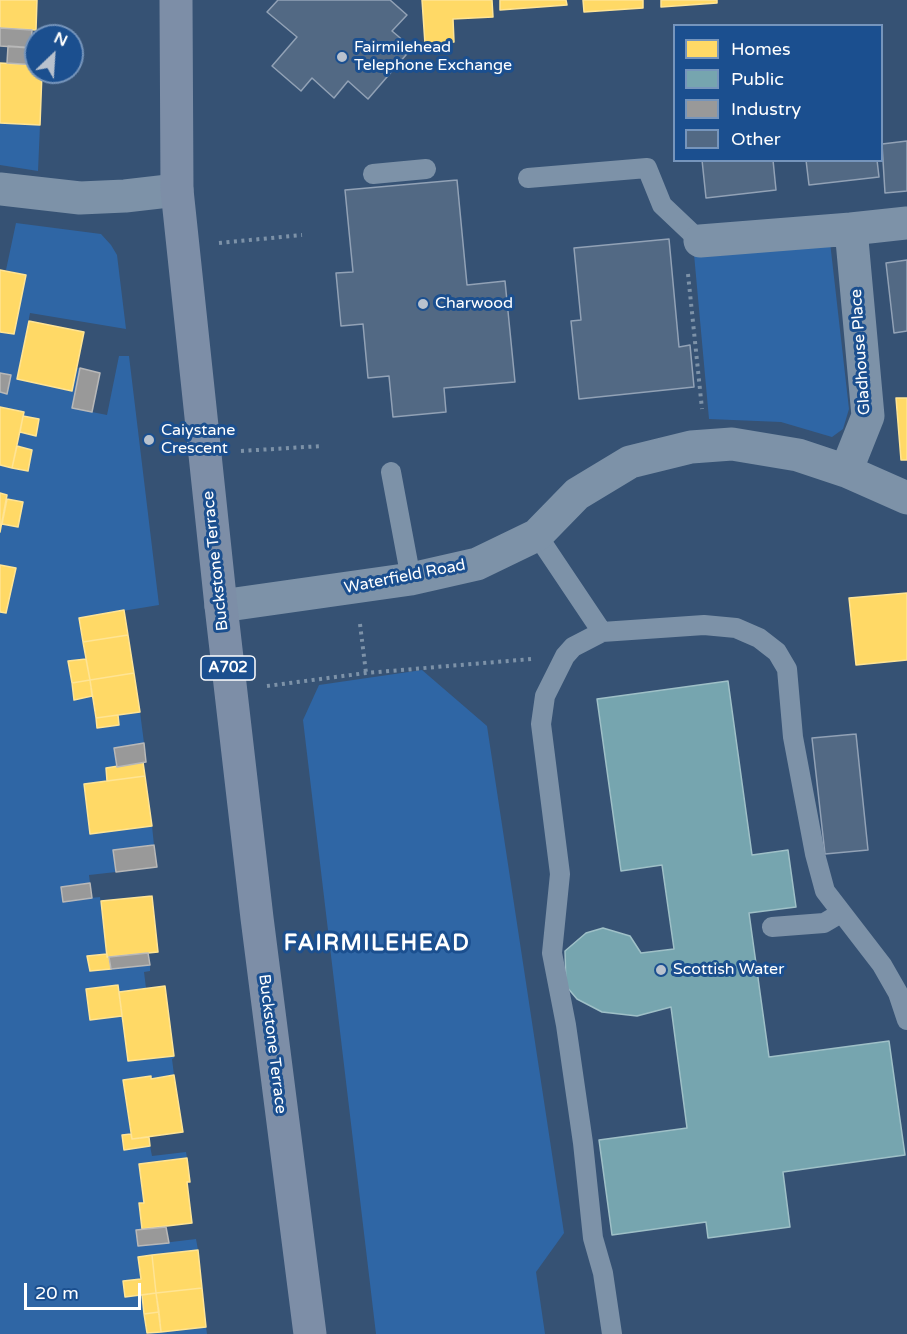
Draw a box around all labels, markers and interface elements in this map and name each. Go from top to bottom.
north arrow [24,24,84,84]
legend [673,24,883,162]
text: N [51,28,71,51]
place label: Fairmilehead Telephone Exchange [354,38,512,76]
text: Homes [731,38,791,60]
marker: Fairmilehead Telephone Exchange [335,50,349,64]
text: Public [731,68,784,90]
text: Industry [731,98,801,120]
text: Other [731,128,781,150]
street label: Gladhouse Place [847,288,875,416]
place label: Charwood [435,294,513,314]
marker: Charwood [416,297,430,311]
place label: Caiystane Crescent [161,421,235,459]
marker: Caiystane Crescent [142,433,156,447]
street label: Buckstone Terrace [199,490,233,632]
street label: Waterfield Road [343,556,467,598]
road number: A702 [201,656,255,680]
district label: FAIRMILEHEAD [284,931,470,957]
place label: Scottish Water [673,960,784,980]
marker: Scottish Water [654,963,668,977]
street label: Buckstone Terrace [254,973,290,1115]
scale bar [27,1271,144,1309]
text: 20 m [35,1282,79,1304]

